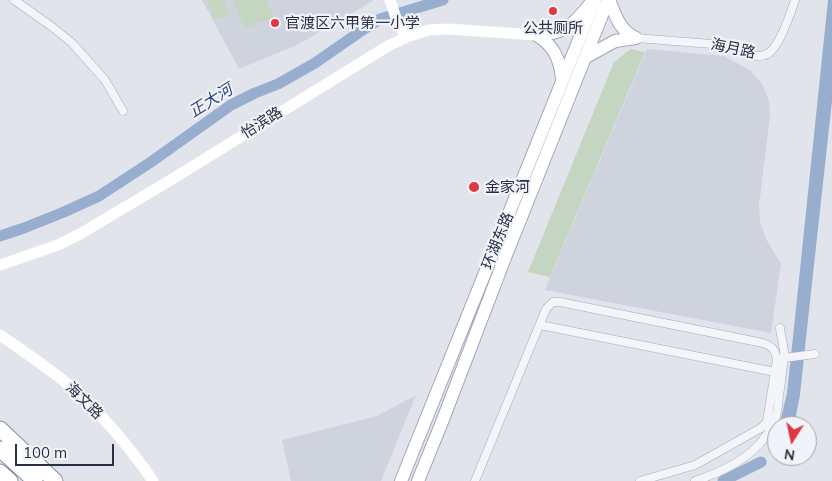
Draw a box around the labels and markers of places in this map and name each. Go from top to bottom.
marker: 公共厕所 [547,5,559,17]
place label: 官渡区六甲第一小学 [285,14,420,32]
marker: 官渡区六甲第一小学 [269,17,281,29]
place label: 公共厕所 [523,19,583,37]
place label: 金家河 [485,178,530,196]
marker: 金家河 [467,180,481,194]

